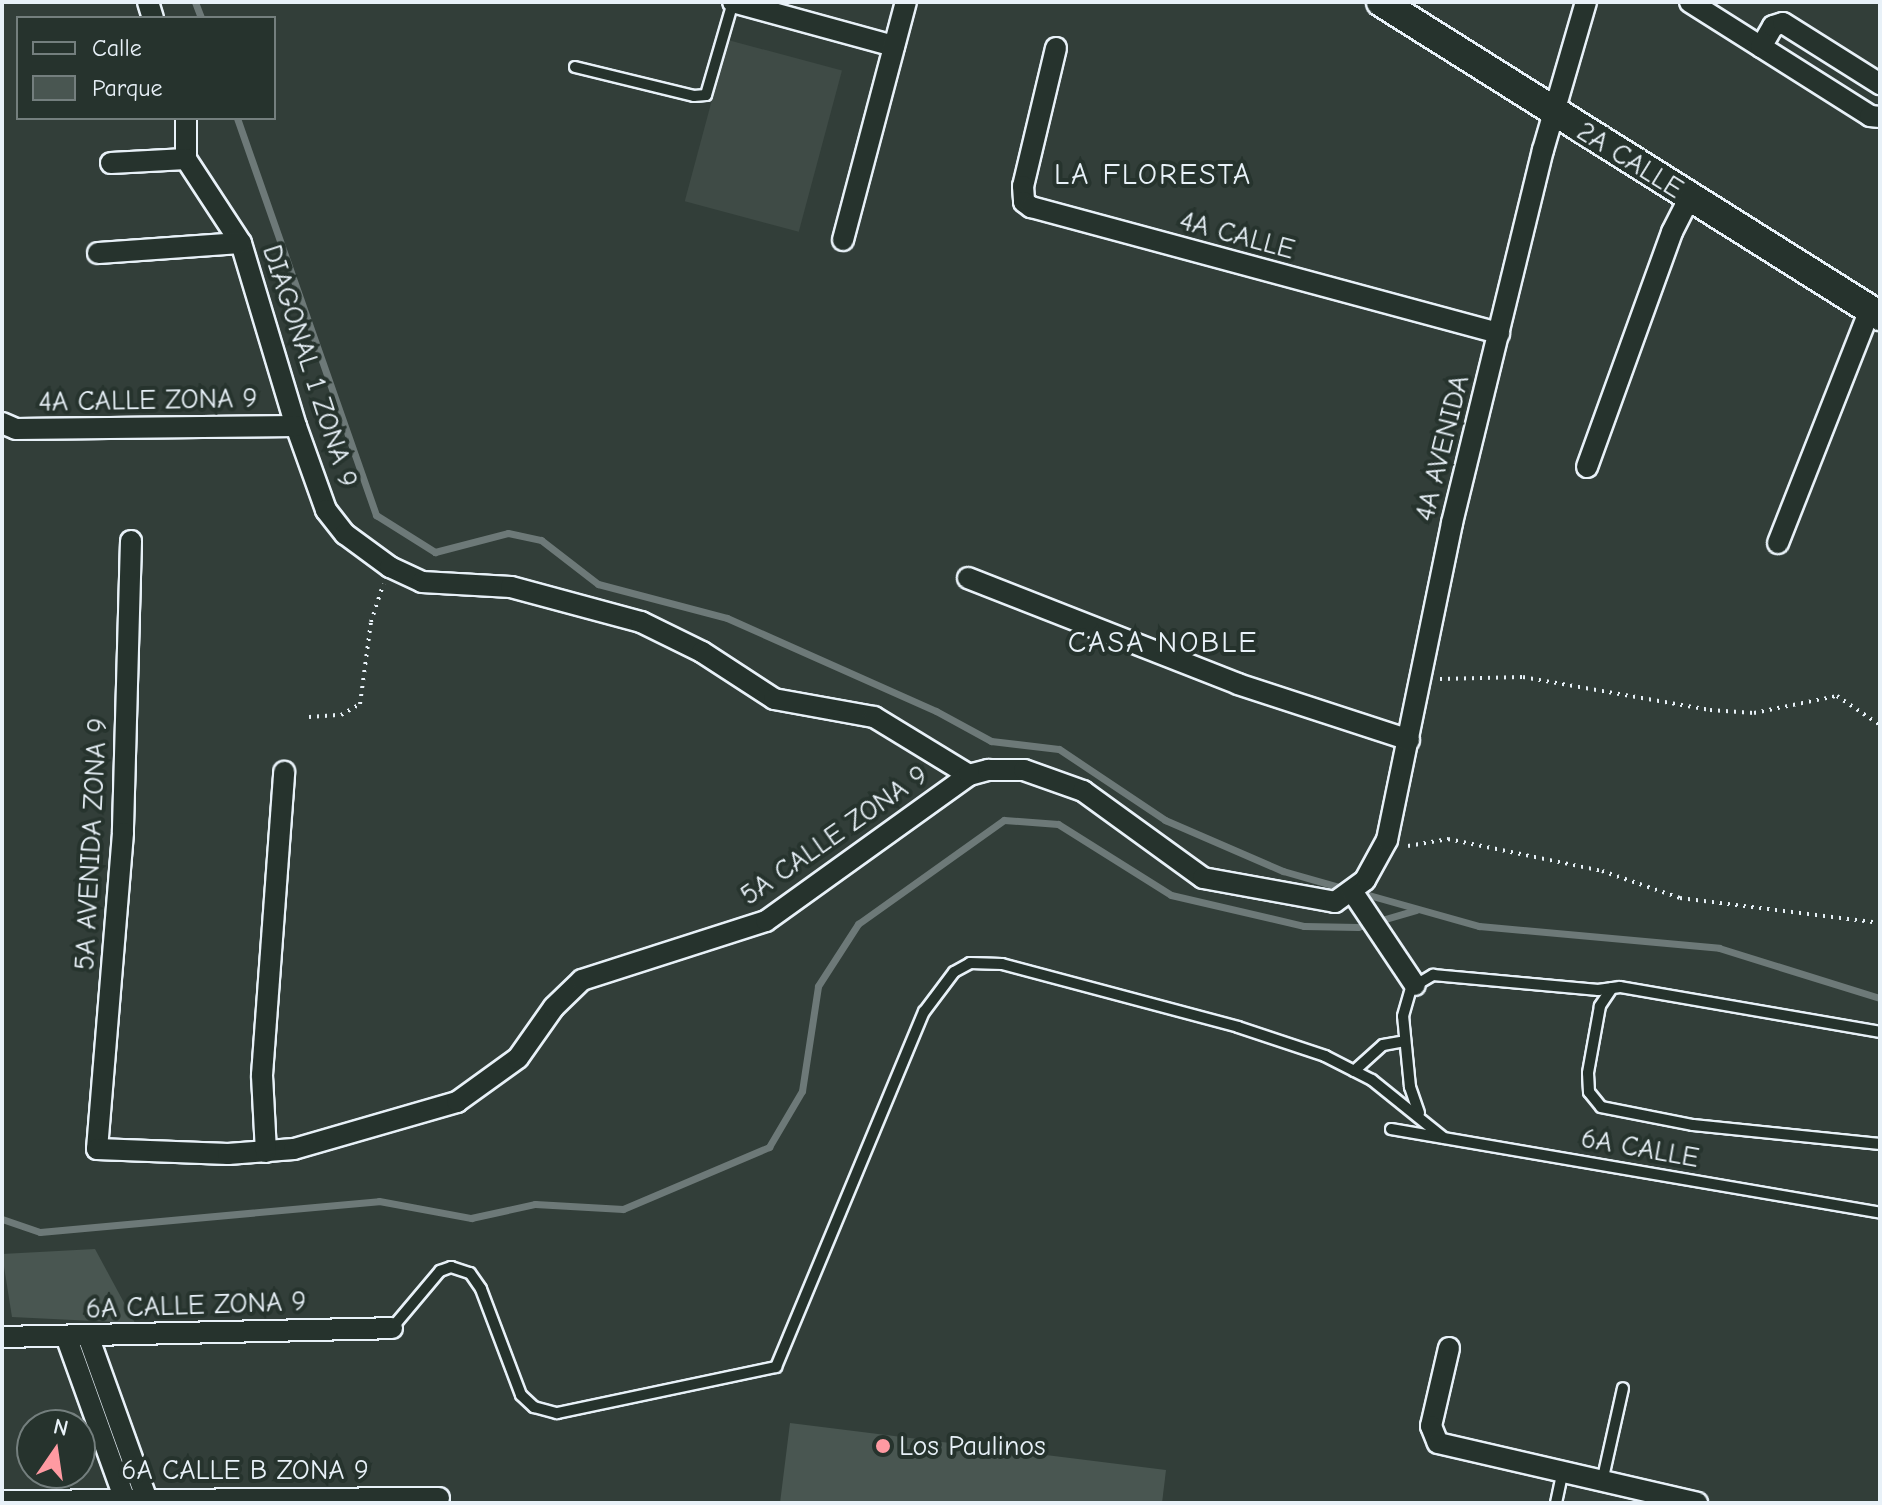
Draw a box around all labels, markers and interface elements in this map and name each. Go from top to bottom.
legend [16,16,276,120]
text: Calle [92,34,142,62]
text: Parque [92,74,163,102]
street label: 2A CALLE [1571,114,1689,206]
district label: LA FLORESTA [1054,157,1252,193]
street label: 4A CALLE [1176,204,1298,266]
street label: DIAGONAL 1 ZONA 9 [255,241,365,491]
street label: 4A AVENIDA [1408,371,1476,525]
street label: 4A CALLE ZONA 9 [38,381,258,419]
district label: CASA NOBLE [1068,625,1258,661]
street label: 5A AVENIDA ZONA 9 [68,717,114,971]
street label: 5A CALLE ZONA 9 [734,758,934,912]
street label: 6A CALLE [1578,1121,1702,1175]
street label: 6A CALLE ZONA 9 [85,1284,307,1326]
north arrow [16,1409,96,1489]
text: N [51,1413,71,1442]
place label: Los Paulinos [899,1429,1046,1463]
marker: Los Paulinos [874,1437,892,1455]
street label: 6A CALLE B ZONA 9 [121,1453,369,1487]

